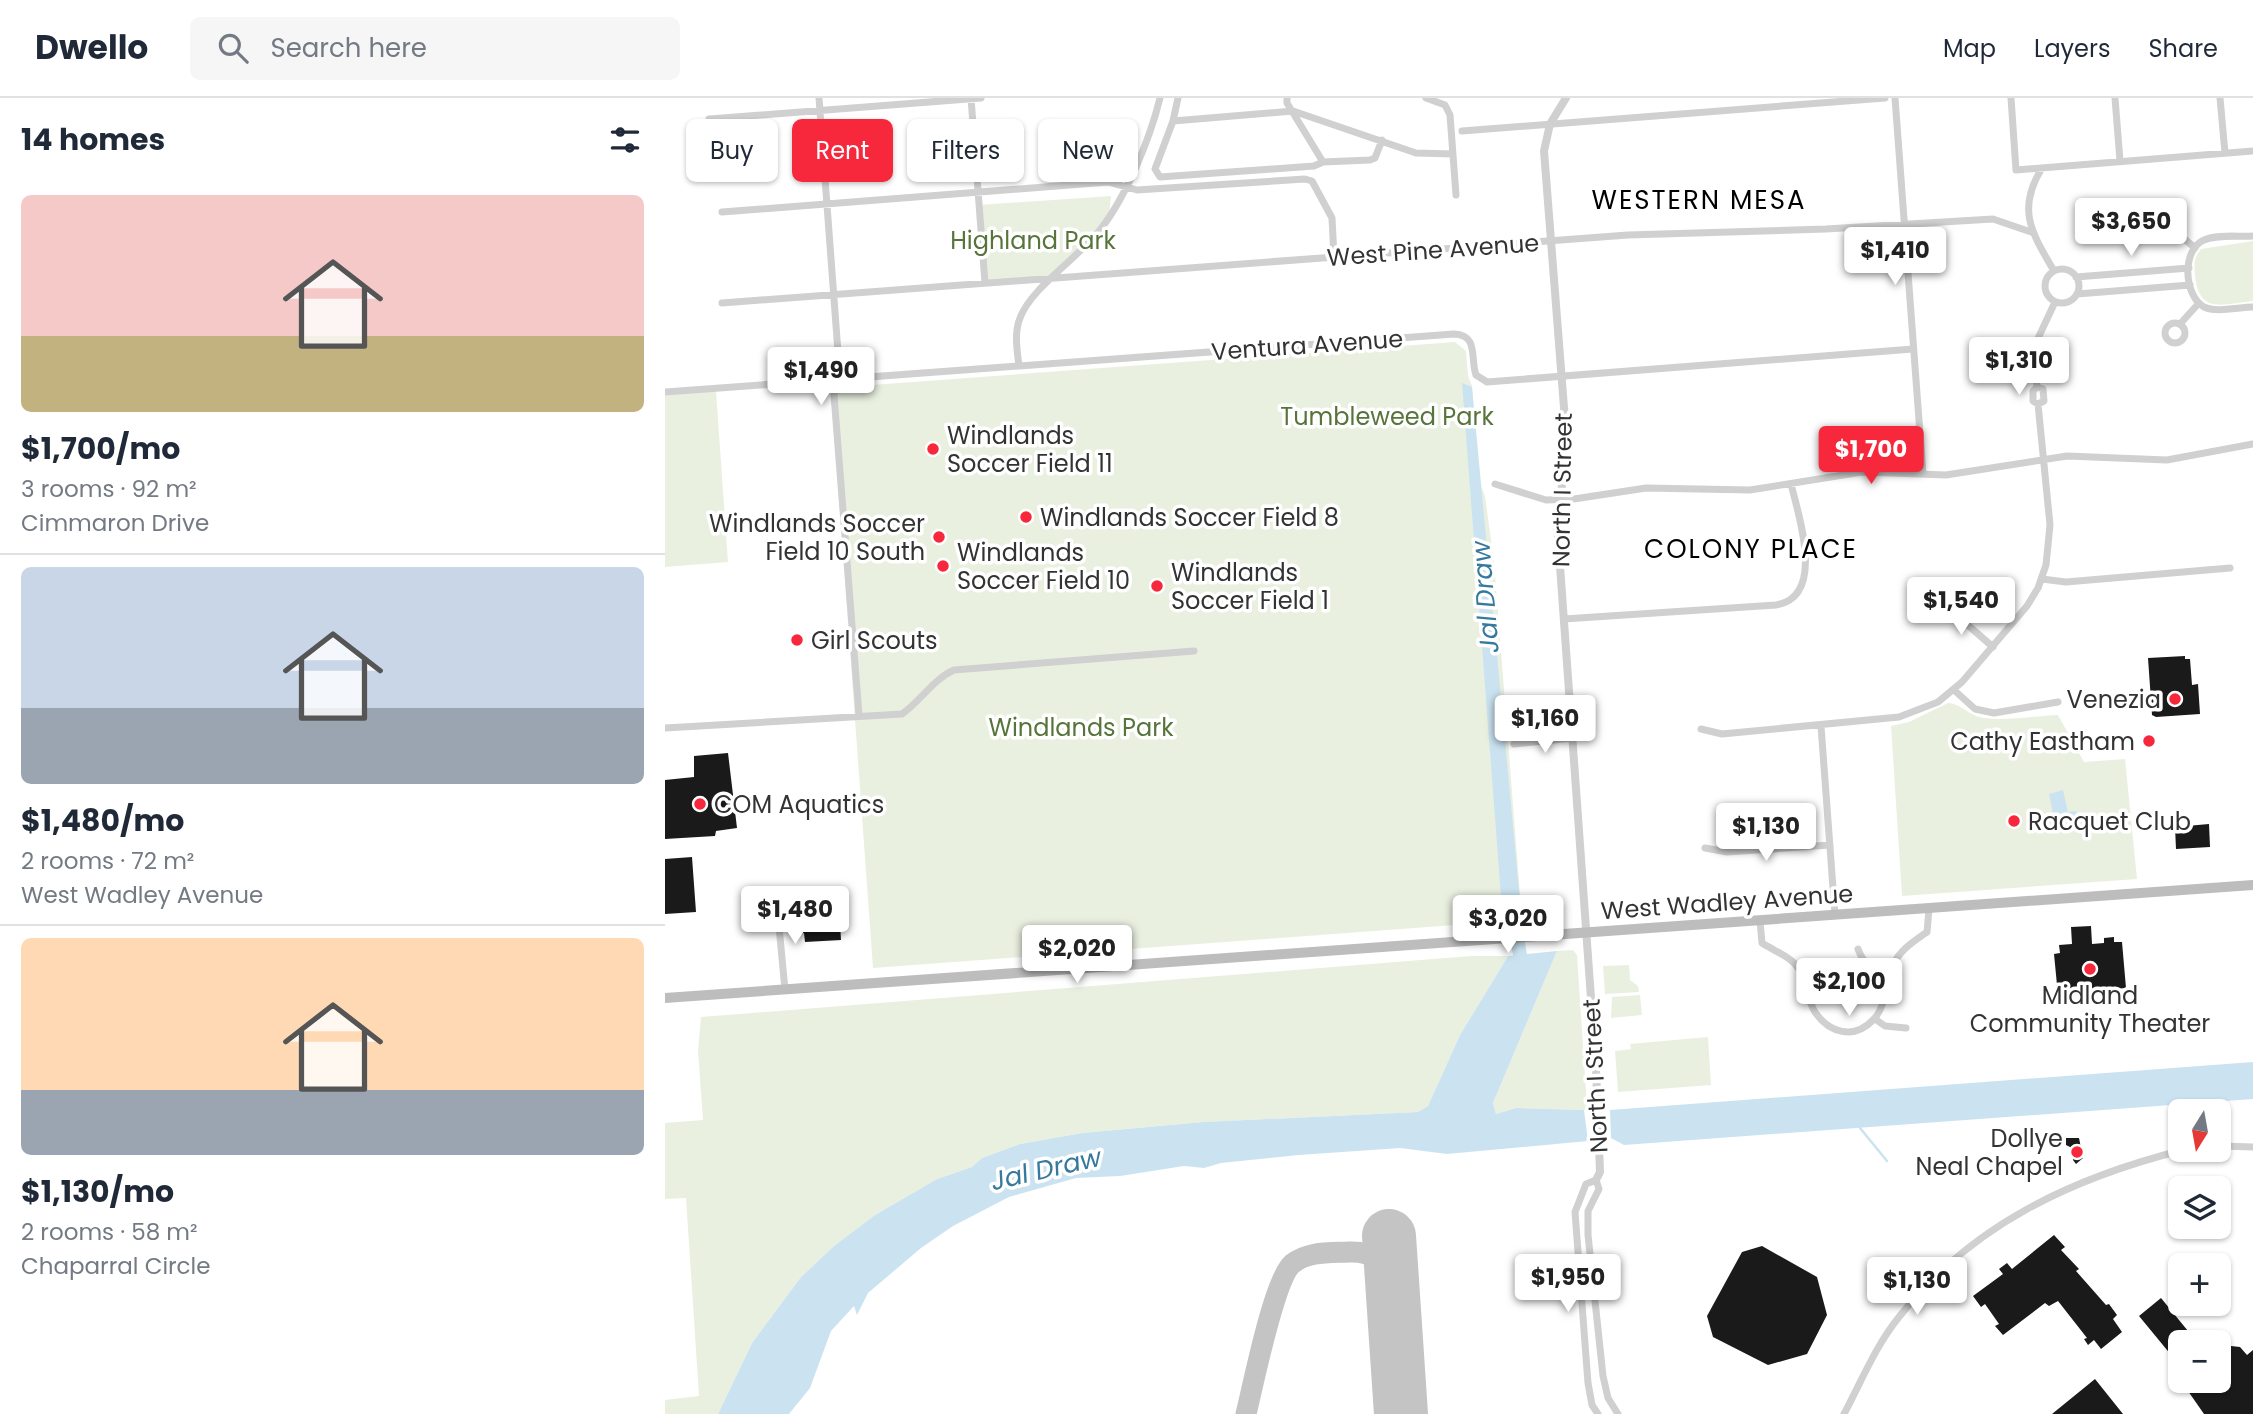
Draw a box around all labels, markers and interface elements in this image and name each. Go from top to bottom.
search box [190,17,680,80]
text: Dwello [35,24,148,71]
icon: search [214,29,252,67]
text: Search here [270,30,427,66]
text: Map [1943,32,1996,65]
text: Layers [2034,32,2110,65]
text: Share [2148,32,2218,65]
text: 14 homes [21,118,165,161]
chip: Buy [686,119,778,182]
chip: Rent [792,119,893,182]
chip: Filters [907,119,1024,182]
chip: New [1038,119,1138,182]
icon: filters [606,121,644,159]
district label: WESTERN MESA [1592,182,1806,218]
pin: $3,650 [2074,198,2188,258]
text: $3,650 [2091,205,2171,237]
park label: Highland Park [950,224,1116,257]
street label: West Pine Avenue [1326,226,1540,274]
pin: $1,410 [1838,228,1952,287]
text: $1,410 [1860,234,1930,266]
icon: home [270,241,396,367]
street label: Ventura Avenue [1210,322,1404,368]
pin: $1,310 [1962,338,2076,397]
text: $1,310 [1985,344,2053,376]
pin: $1,490 [764,348,878,407]
text: $1,490 [783,354,859,386]
park label: Tumbleweed Park [1280,400,1494,433]
street label: North I Street [1544,413,1580,567]
place label: Windlands Soccer Field 11 [947,419,1113,480]
pin: $1,700 [1814,426,1928,486]
text: $1,700/mo [21,427,180,470]
text: $1,700 [1835,433,1907,465]
marker: Windlands Soccer Field 11 [925,441,941,457]
text: 3 rooms · 92 m² [21,473,197,505]
place label: Windlands Soccer Field 8 [1040,501,1339,534]
text: Cimmaron Drive [21,507,209,539]
place label: Windlands Soccer Field 10 South [709,507,925,568]
marker: Windlands Soccer Field 8 [1018,509,1034,525]
marker: Windlands Soccer Field 10 South [931,529,947,545]
district label: COLONY PLACE [1644,531,1858,567]
place label: Windlands Soccer Field 10 [957,536,1130,597]
water label: Jal Draw [1462,538,1508,655]
place label: Windlands Soccer Field 1 [1171,556,1329,617]
marker: Windlands Soccer Field 10 [935,558,951,574]
marker: Windlands Soccer Field 1 [1149,578,1165,594]
pin: $1,540 [1904,578,2018,637]
text: $1,540 [1923,584,1999,616]
icon: home [270,613,396,739]
place label: Girl Scouts [811,624,937,657]
marker: Girl Scouts [789,632,805,648]
place label: Venezia [2067,683,2161,716]
marker: Venezia [2167,691,2183,707]
pin: $1,160 [1488,696,1602,755]
text: $1,160 [1511,702,1579,734]
park label: Windlands Park [989,711,1174,744]
place label: Cathy Eastham [1950,725,2135,758]
marker: Cathy Eastham [2141,733,2157,749]
place label: COM Aquatics [714,788,884,821]
marker: COM Aquatics [692,796,708,812]
text: $1,480/mo [21,799,184,842]
pin: $1,130 [1709,804,1823,863]
place label: Racquet Club [2028,805,2191,838]
text: $1,130 [1732,810,1800,842]
marker: Racquet Club [2006,813,2022,829]
text: 2 rooms · 72 m² [21,845,194,877]
street label: West Wadley Avenue [1600,877,1854,927]
text: West Wadley Avenue [21,879,263,911]
pin: $1,480 [738,886,852,946]
text: $1,480 [757,893,833,925]
pin: $3,020 [1451,896,1565,955]
text: $3,020 [1469,902,1547,934]
pin: $2,020 [1020,926,1134,985]
text: $2,020 [1038,932,1116,964]
pin: $2,100 [1792,958,1906,1018]
marker: Midland Community Theater [2082,961,2098,977]
text: $2,100 [1812,965,1886,997]
place label: Midland Community Theater [1970,979,2210,1040]
icon: home [270,984,396,1110]
street label: North I Street [1574,998,1616,1154]
north arrow [2168,1099,2231,1162]
map controls [2168,1099,2231,1393]
place label: Dollye Neal Chapel [1916,1122,2063,1183]
water label: Jal Draw [987,1138,1106,1199]
marker: Dollye Neal Chapel [2069,1144,2085,1160]
text: $1,130/mo [21,1170,174,1213]
button: layers [2168,1176,2231,1239]
text: 2 rooms · 58 m² [21,1216,198,1248]
text: Chaparral Circle [21,1250,211,1282]
button: + [2168,1253,2231,1316]
pin: $1,950 [1511,1254,1625,1314]
pin: $1,130 [1860,1258,1974,1317]
text: $1,950 [1531,1261,1605,1293]
text: $1,130 [1883,1264,1951,1296]
button: − [2168,1330,2231,1393]

